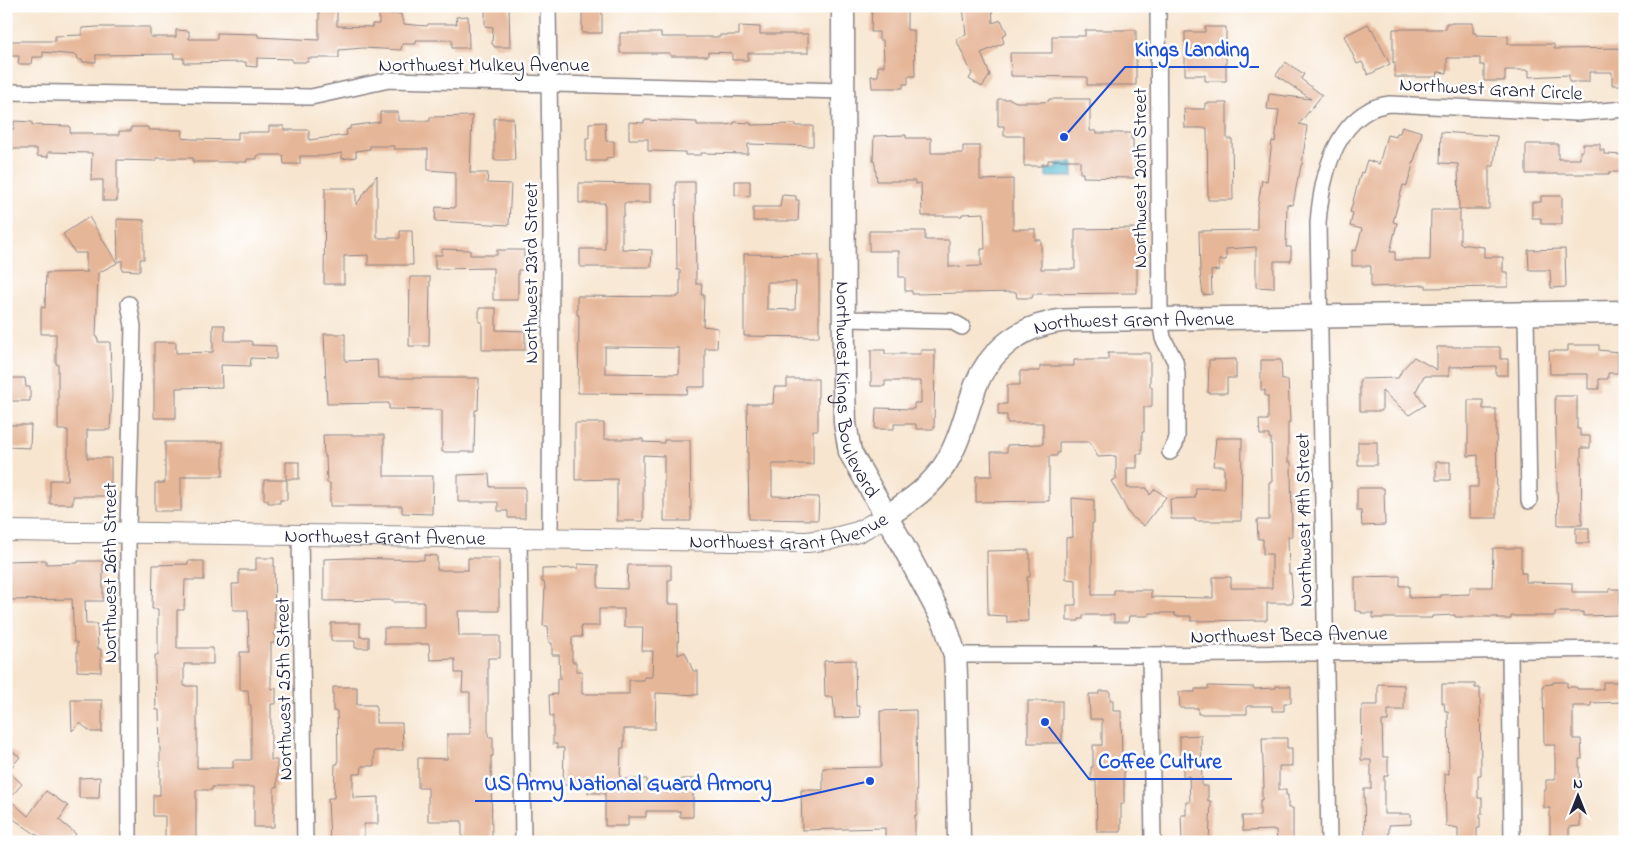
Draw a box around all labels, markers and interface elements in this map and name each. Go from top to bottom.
callout: Kings Landing [1125,31,1259,67]
text: Kings Landing [1135,36,1249,68]
street label: Northwest Mulkey Avenue [379,52,589,81]
street label: Northwest Grant Circle [1399,71,1583,110]
street label: Northwest 20th Street [1127,87,1156,268]
street label: Northwest 23rd Street [518,182,547,364]
street label: Northwest Kings Boulevard [826,281,885,504]
street label: Northwest Grant Avenue [1030,306,1234,344]
street label: Northwest 19th Street [1289,432,1322,607]
street label: Northwest 26th Street [97,482,126,663]
street label: Northwest Grant Avenue [689,506,894,559]
street label: Northwest Grant Avenue [284,523,486,555]
street label: Northwest 25th Street [269,597,302,781]
street label: Northwest Beca Avenue [1190,620,1388,653]
callout: Coffee Culture [1089,743,1232,779]
text: Coffee Culture [1098,748,1222,778]
callout: US Army National Guard Armory [475,765,782,801]
text: US Army National Guard Armory [484,770,772,802]
north arrow [1554,770,1604,820]
text: N [1573,774,1583,795]

